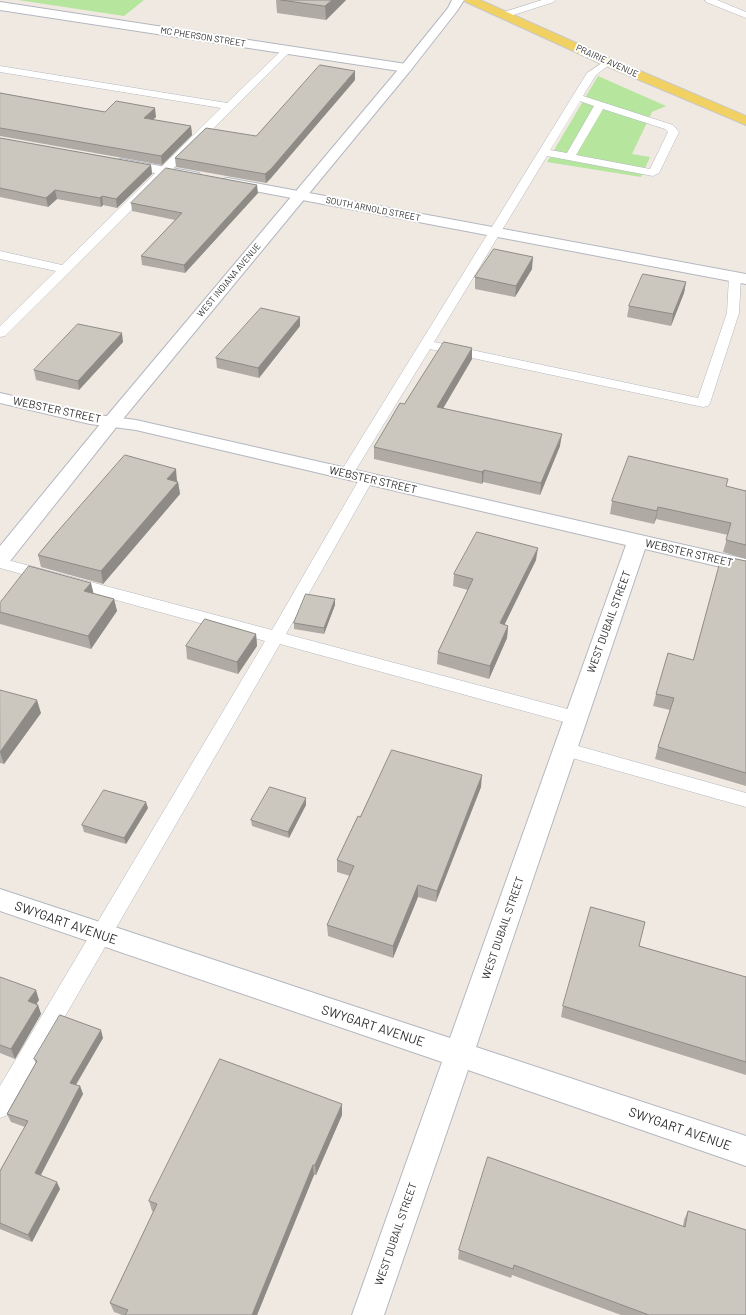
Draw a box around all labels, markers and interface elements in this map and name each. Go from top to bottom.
street label: MC PHERSON STREET [160,25,246,49]
street label: PRAIRIE AVENUE [574,42,640,80]
street label: SOUTH ARNOLD STREET [325,195,421,223]
street label: WEST INDIANA AVENUE [195,241,263,319]
street label: WEBSTER STREET [12,394,102,426]
street label: WEBSTER STREET [328,463,418,497]
street label: WEBSTER STREET [644,536,734,570]
street label: WEST DUBAIL STREET [584,569,634,675]
street label: WEST DUBAIL STREET [479,875,527,981]
street label: SWYGART AVENUE [13,898,119,948]
street label: SWYGART AVENUE [320,1002,426,1050]
street label: SWYGART AVENUE [627,1104,733,1154]
street label: WEST DUBAIL STREET [372,1181,420,1287]

